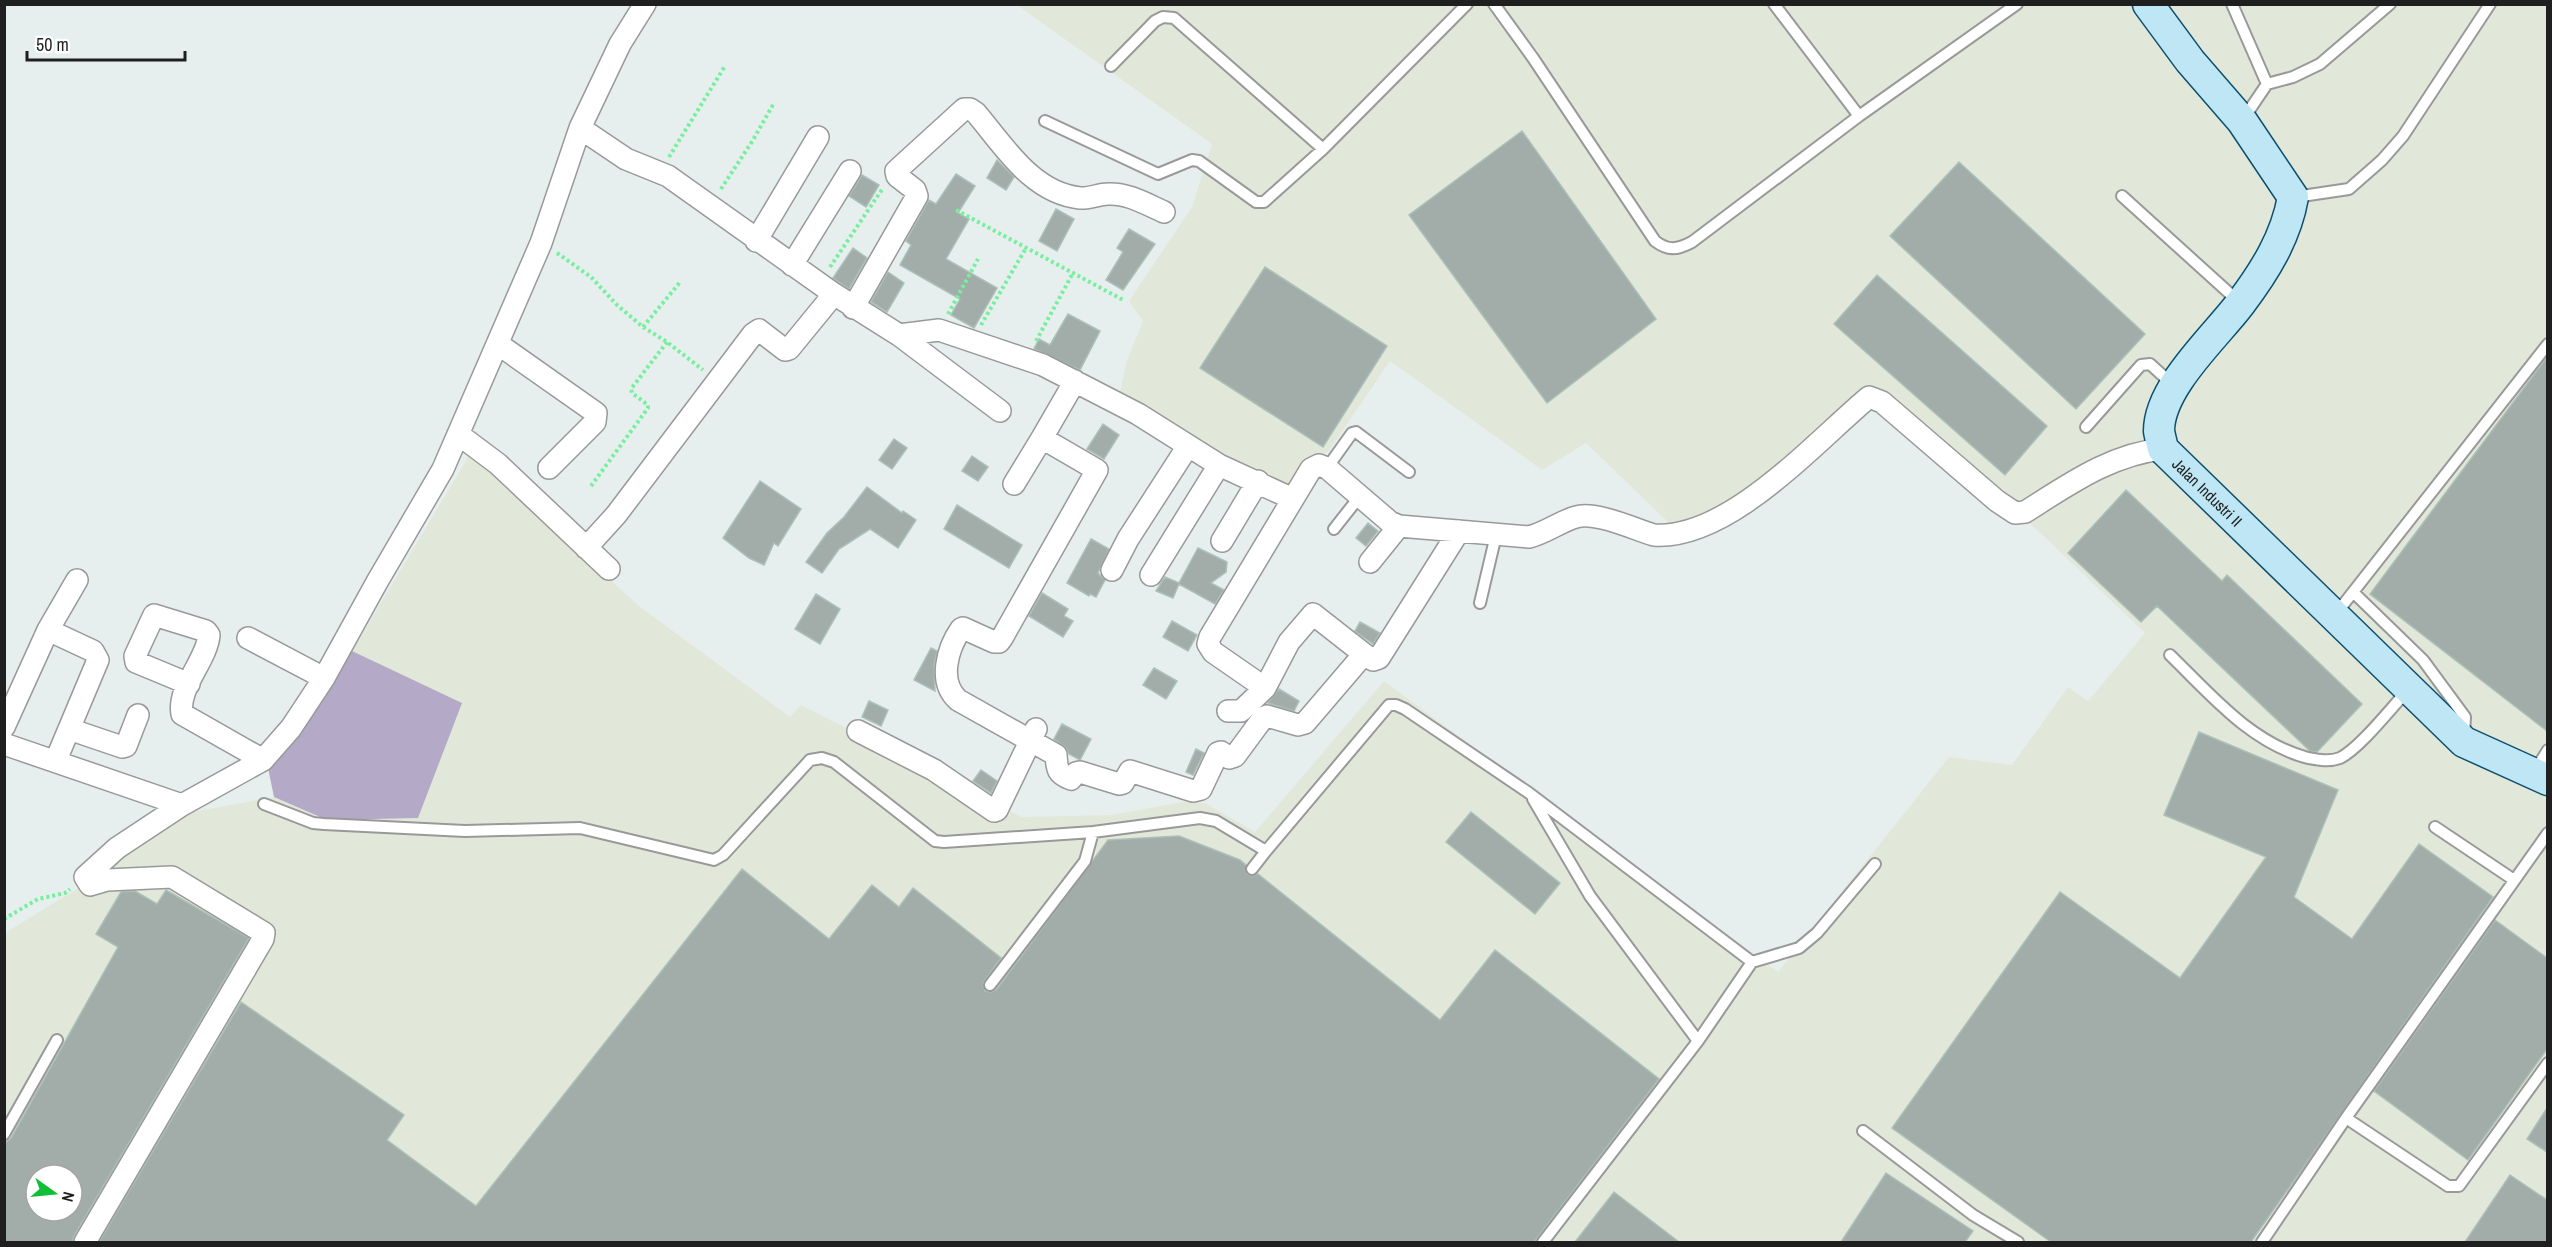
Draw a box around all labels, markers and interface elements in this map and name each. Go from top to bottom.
scale bar [27,24,184,62]
text: 50 m [36,32,69,57]
street label: Jalan Industri II [2168,453,2247,531]
north arrow [24,1163,84,1223]
text: N [57,1189,80,1204]

